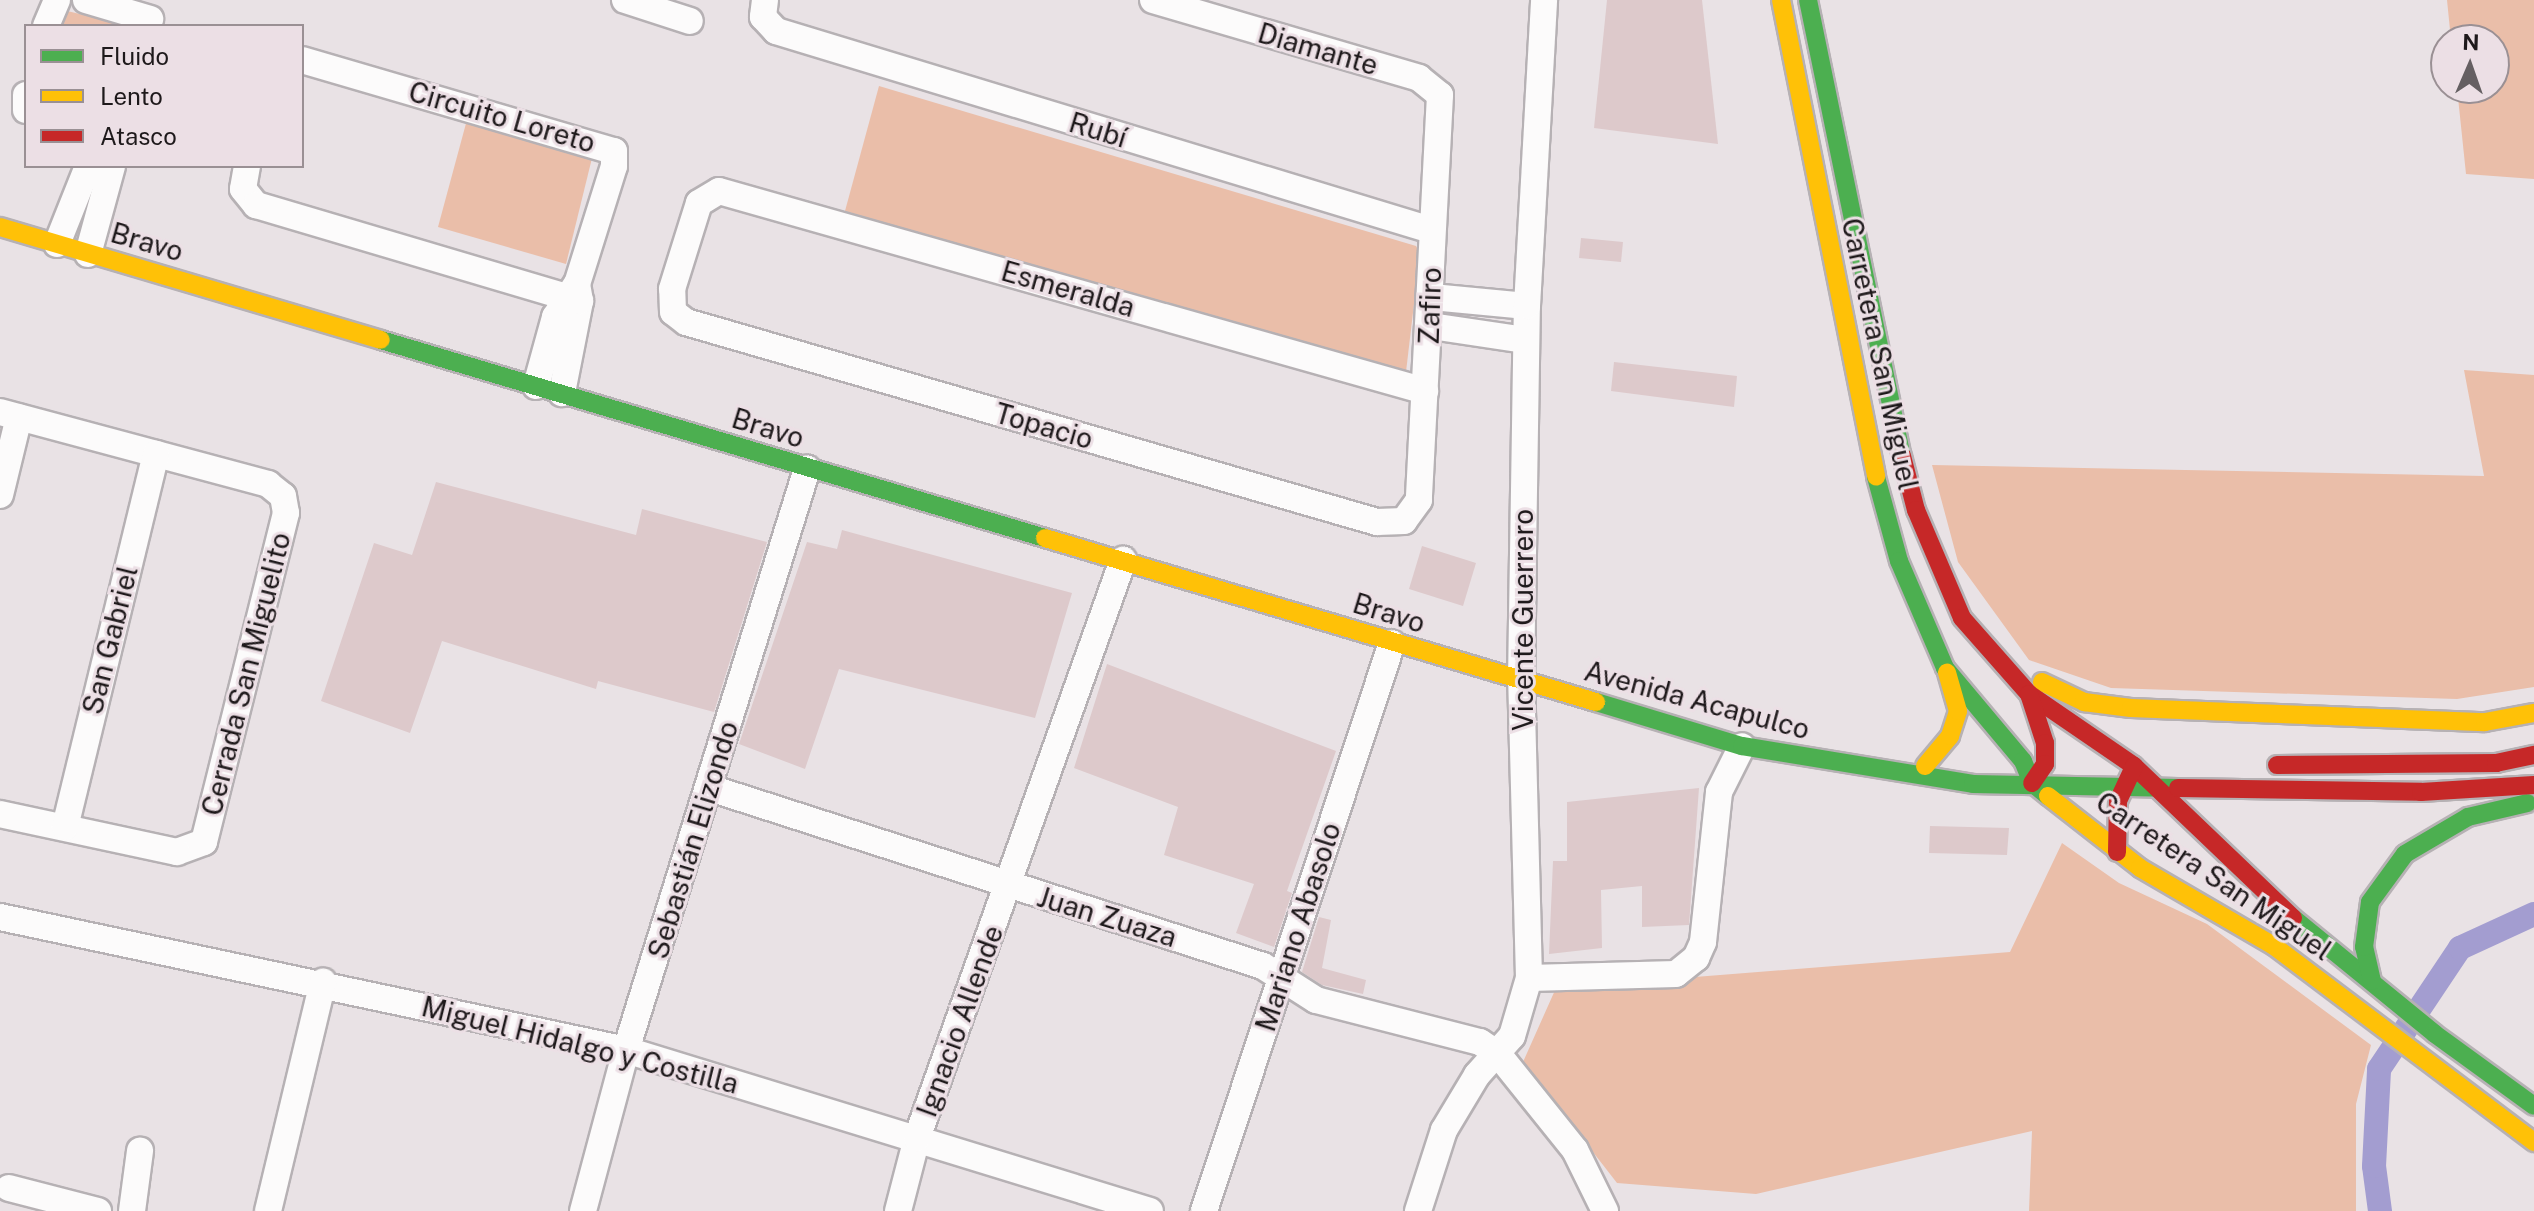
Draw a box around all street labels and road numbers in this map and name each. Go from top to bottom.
street label: Diamante [1254,16,1382,82]
street label: Circuito Loreto [405,74,599,160]
street label: Rubí [1065,105,1131,155]
street label: Carretera San Miguel [1835,215,1925,493]
street label: Bravo [107,216,187,268]
street label: Esmeralda [997,254,1139,324]
street label: Zafiro [1412,267,1448,345]
street label: Topacio [991,396,1097,456]
street label: Bravo [728,401,808,455]
street label: Vicente Guerrero [1506,509,1540,731]
street label: Cerrada San Miguelito [195,529,297,819]
street label: San Gabriel [75,562,145,718]
street label: Bravo [1349,586,1429,640]
street label: Avenida Acapulco [1581,654,1813,746]
street label: Sebastián Elizondo [641,717,745,963]
street label: Carretera San Miguel [2090,785,2338,967]
street label: Mariano Abasolo [1248,818,1348,1036]
street label: Juan Zuaza [1033,880,1181,954]
street label: Ignacio Allende [910,921,1010,1121]
street label: Miguel Hidalgo y Costilla [418,989,742,1101]

